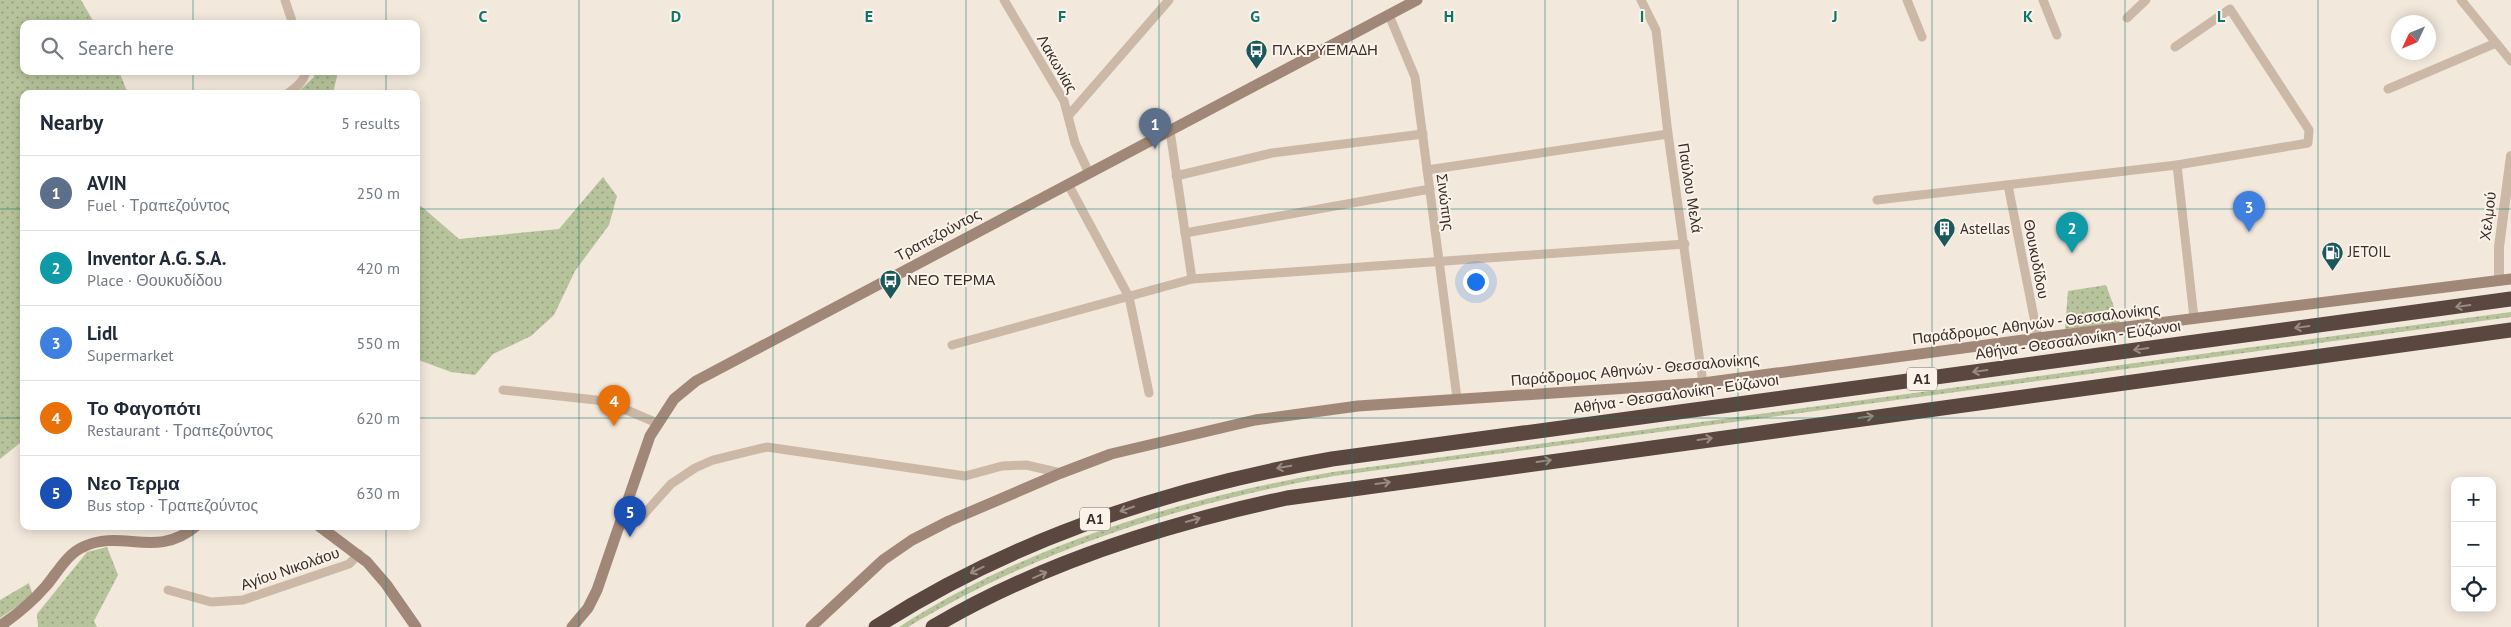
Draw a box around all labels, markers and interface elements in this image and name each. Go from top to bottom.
text: C [479,6,488,26]
text: D [671,6,681,26]
text: E [865,6,873,26]
text: F [1058,6,1066,26]
text: G [1250,6,1260,26]
text: H [1444,6,1454,26]
text: I [1640,6,1644,26]
text: J [1831,6,1838,26]
text: K [2023,6,2033,26]
text: L [2217,6,2226,26]
north arrow [2391,15,2436,60]
search box [20,20,420,75]
street label: Λακωνίας [1033,31,1082,96]
icon: search [38,34,66,62]
text: Search here [78,36,174,60]
bus stop icon: ΠΛ.ΚΡΥΕΜΑΔΗ [1244,38,1268,69]
place label: ΠΛ.ΚΡΥΕΜΑΔΗ [1272,40,1378,59]
pin: 1 [1139,108,1171,149]
text: Nearby [40,109,103,136]
text: 5 results [341,113,400,133]
street label: Παύλου Μελά [1674,142,1707,234]
text: AVIN [87,171,127,195]
street label: Σινώπης [1433,172,1458,232]
text: 1 [51,183,61,203]
text: 250 m [357,183,400,203]
street label: Χελμού [2475,190,2500,241]
pin: 3 [2233,191,2265,232]
text: Fuel · Τραπεζούντος [87,195,230,215]
street label: Τραπεζούντος [892,204,984,265]
pin: 2 [2056,212,2088,253]
building icon: Astellas [1932,217,1956,248]
street label: Θουκυδίδου [2019,218,2053,300]
place label: Astellas [1960,219,2010,238]
fuel station icon: JETOIL [2320,240,2344,271]
place label: JETOIL [2347,242,2391,261]
text: Inventor A.G. S.A. [87,246,226,270]
text: 2 [51,258,61,278]
text: 420 m [357,258,400,278]
bus stop icon: ΝΕΟ ΤΕΡΜΑ [879,268,903,299]
your location [1463,269,1489,295]
text: Place · Θουκυδίδου [87,270,222,290]
place label: ΝΕΟ ΤΕΡΜΑ [907,270,995,289]
street label: Παράδρομος Αθηνών - Θεσσαλονίκης [1911,299,2161,348]
one-way arrow [2455,301,2471,311]
street label: Αθήνα - Θεσσαλονίκη - Εύζωνοι [1974,316,2182,363]
text: Lidl [87,321,118,345]
one-way arrow [2294,323,2310,333]
text: 3 [51,333,61,353]
text: 550 m [357,333,400,353]
one-way arrow [2133,344,2149,354]
text: Supermarket [87,345,174,365]
street label: Παράδρομος Αθηνών - Θεσσαλονίκης [1510,349,1760,390]
one-way arrow [1972,366,1988,376]
road number: Α1 [1907,368,1937,390]
street label: Αθήνα - Θεσσαλονίκη - Εύζωνοι [1572,370,1780,417]
pin: 4 [598,385,630,426]
text: Το Φαγοπότι [87,396,201,420]
text: 4 [51,408,61,428]
text: 620 m [357,408,400,428]
one-way arrow [1858,412,1874,422]
text: Restaurant · Τραπεζούντος [87,420,273,440]
one-way arrow [1697,434,1713,444]
one-way arrow [1536,456,1552,466]
one-way arrow [1276,463,1292,473]
text: Νεο Τερμα [87,471,180,495]
one-way arrow [1375,477,1391,487]
map controls [2451,477,2496,612]
button: + [2451,477,2496,522]
text: 5 [51,483,61,503]
text: 630 m [357,483,400,503]
text: Bus stop · Τραπεζούντος [87,495,258,515]
pin: 5 [614,496,646,537]
one-way arrow [1119,504,1135,514]
road number: Α1 [1080,508,1110,530]
one-way arrow [1185,515,1201,525]
button: − [2451,522,2496,567]
street label: Αγίου Νικολάου [238,543,342,594]
one-way arrow [970,566,985,575]
button: locate [2451,567,2496,612]
one-way arrow [1032,569,1047,579]

